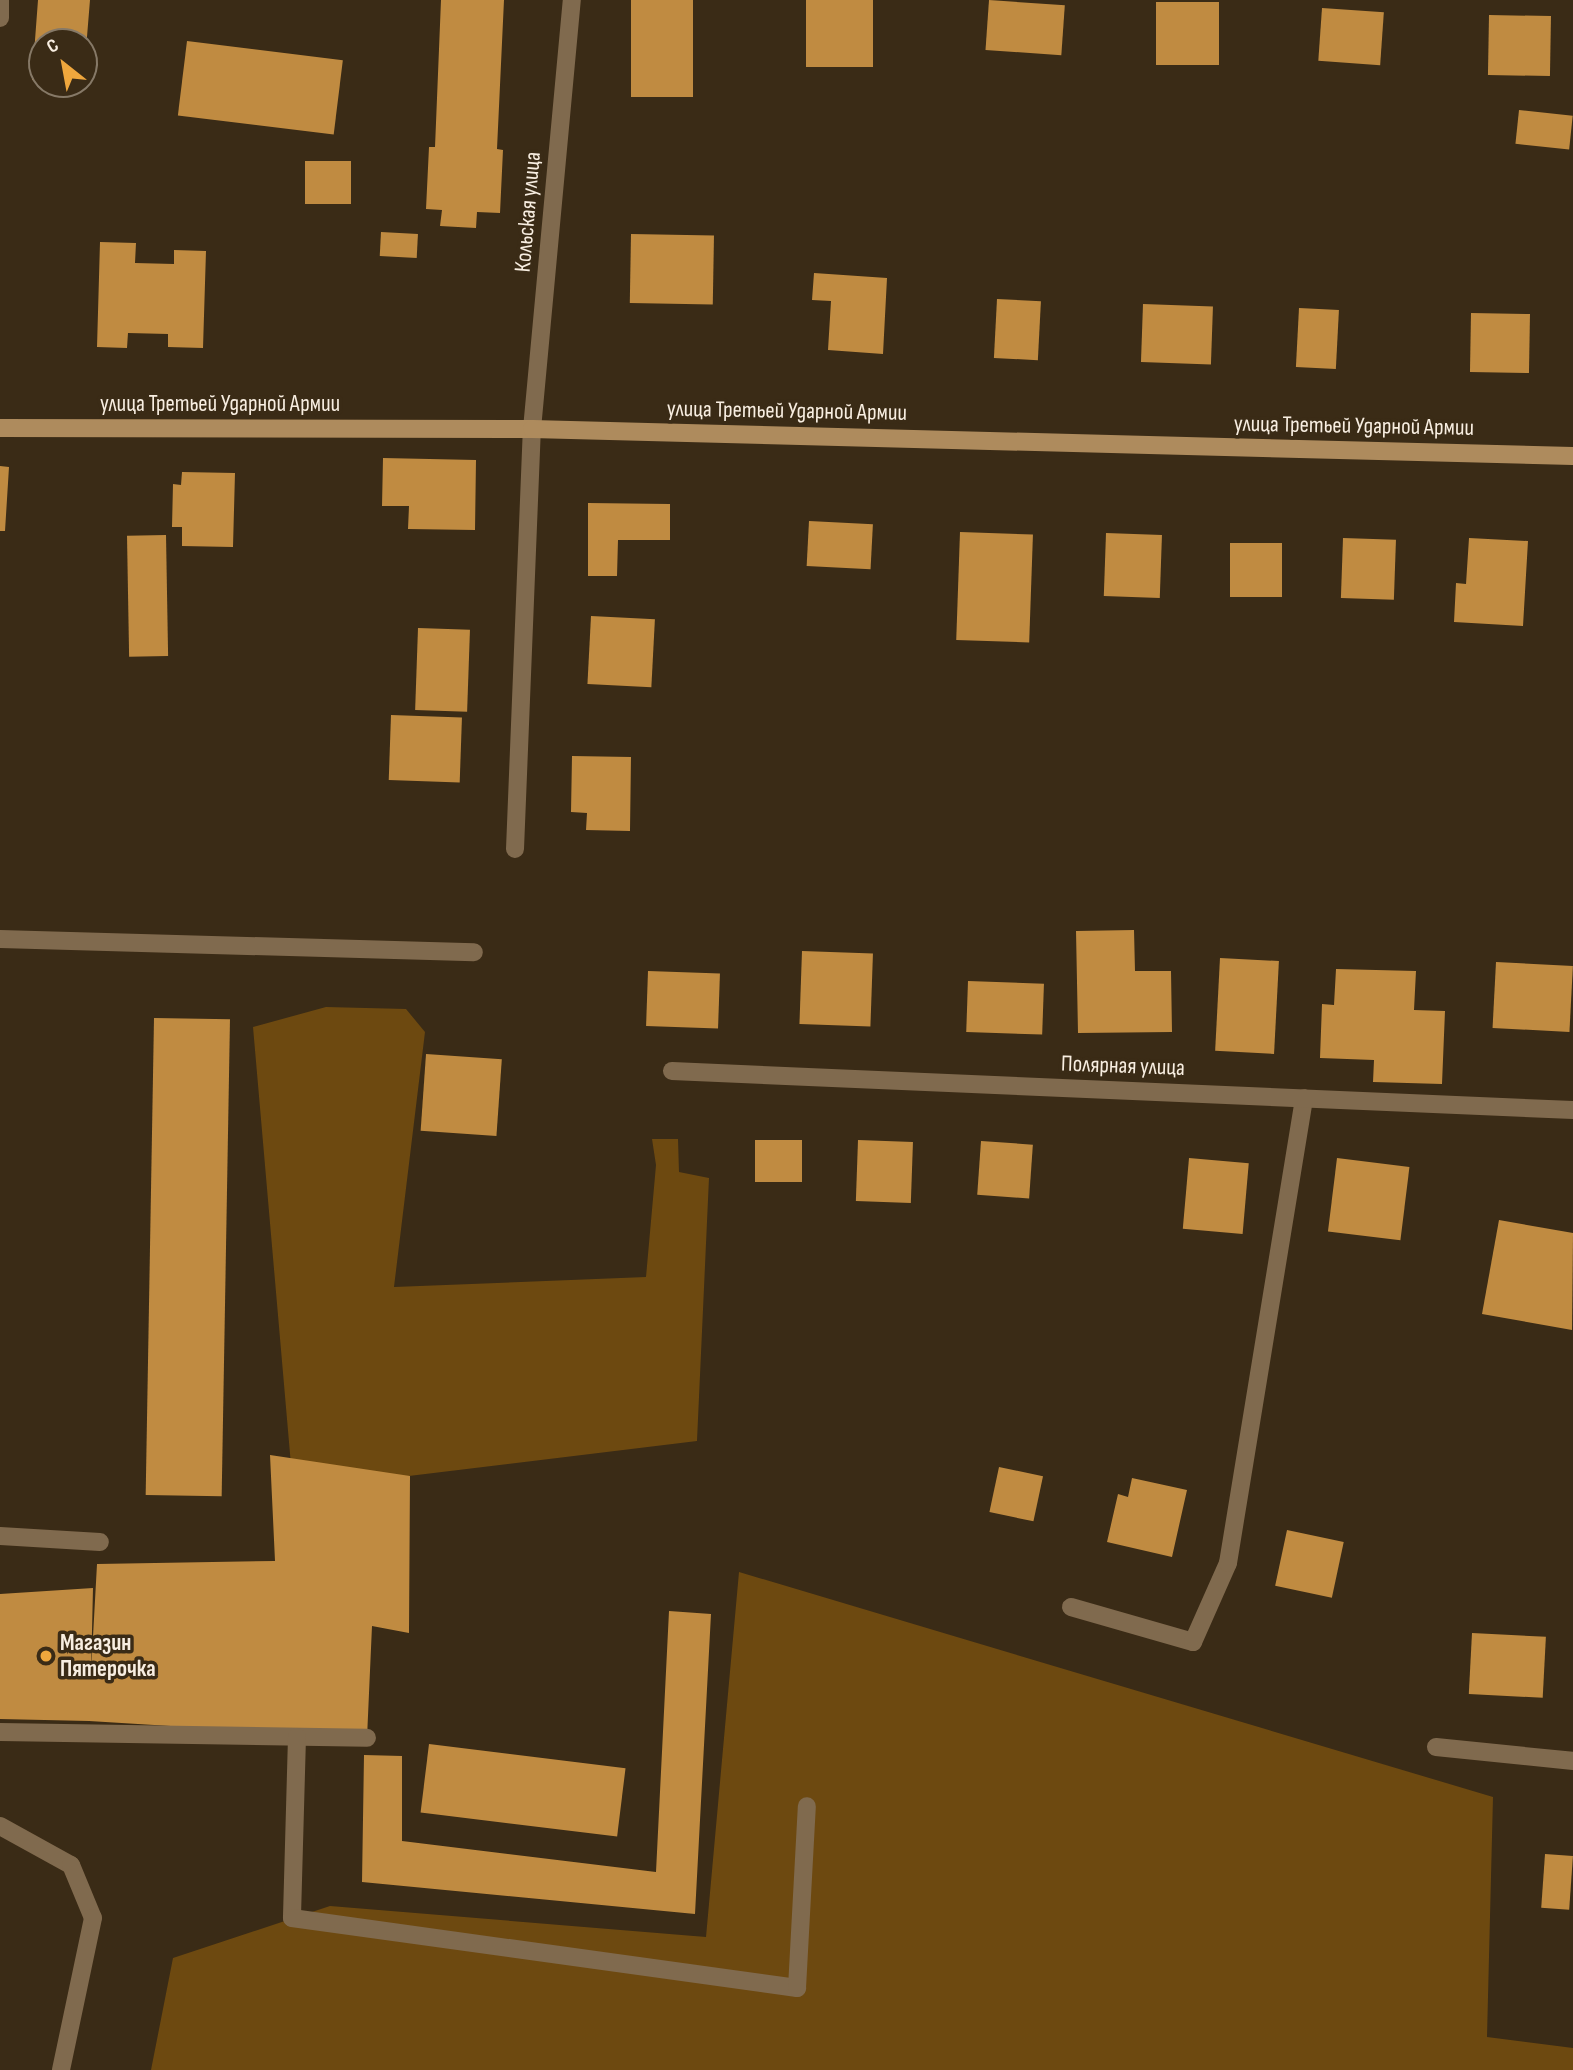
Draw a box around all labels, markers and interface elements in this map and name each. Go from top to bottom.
north arrow [28,28,98,98]
text: С [43,34,63,59]
street label: Кольская улица [509,151,547,273]
street label: улица Третьей Ударной Армии [100,390,340,418]
street label: улица Третьей Ударной Армии [667,395,907,427]
street label: улица Третьей Ударной Армии [1234,410,1474,442]
street label: Полярная улица [1061,1050,1185,1082]
place label: Магазин Пятерочка [60,1629,156,1683]
marker: Магазин Пятерочка [38,1648,54,1664]

